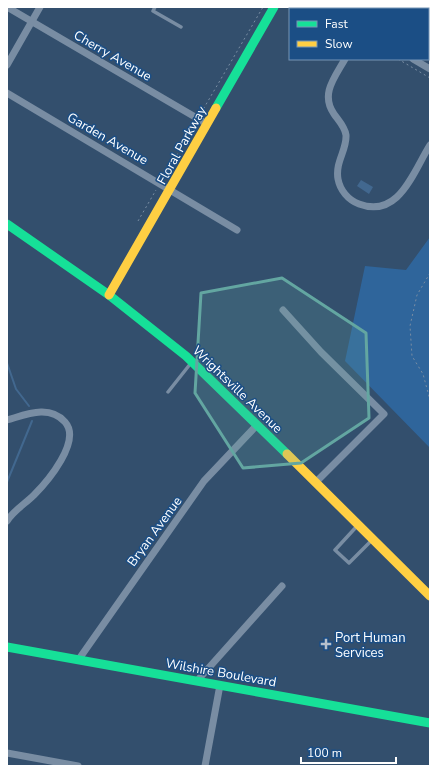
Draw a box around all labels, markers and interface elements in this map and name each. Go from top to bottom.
legend [289,8,429,60]
text: Fast [325,16,348,32]
street label: Cherry Avenue [70,26,155,85]
text: Slow [325,36,353,52]
street label: Floral Parkway [153,103,211,188]
street label: Garden Avenue [64,108,151,169]
street label: Wrightsville Avenue [188,342,286,437]
street label: Bryan Avenue [123,493,186,570]
place label: Port Human Services [335,629,406,662]
marker: Port Human Services [320,638,332,650]
street label: Wilshire Boulevard [164,654,278,692]
scale bar [301,739,396,765]
text: 100 m [307,745,342,761]

